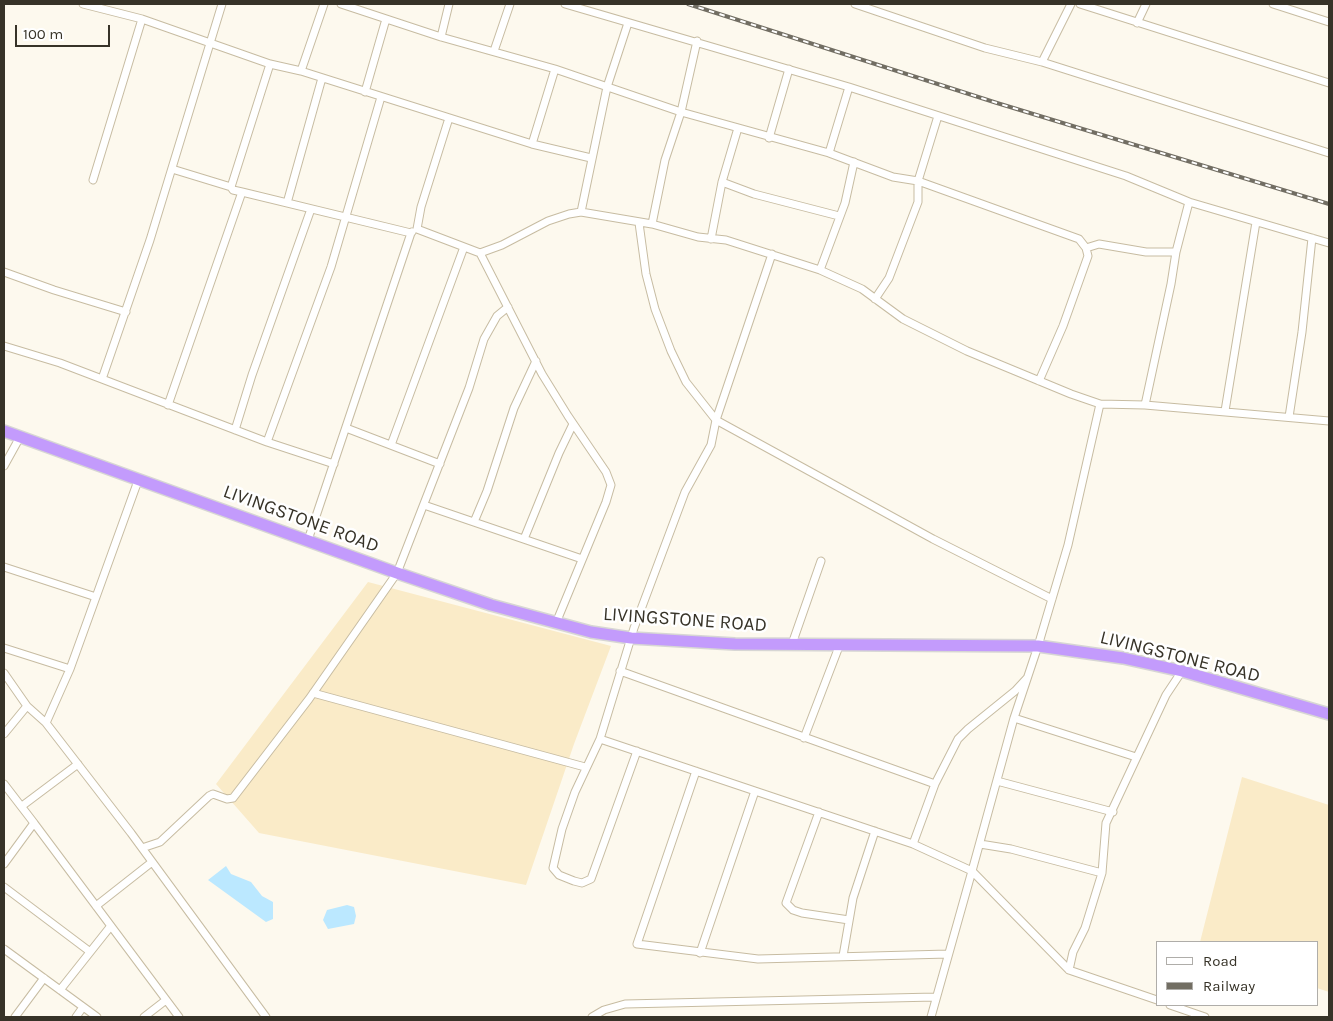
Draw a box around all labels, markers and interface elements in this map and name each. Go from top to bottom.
scale bar [18,15,112,47]
text: 100 m [23,25,63,43]
street label: LIVINGSTONE ROAD [220,480,382,558]
street label: LIVINGSTONE ROAD [602,603,768,637]
street label: LIVINGSTONE ROAD [1098,626,1262,688]
legend [1156,941,1318,1006]
text: Road [1203,952,1238,970]
text: Railway [1203,977,1255,995]

